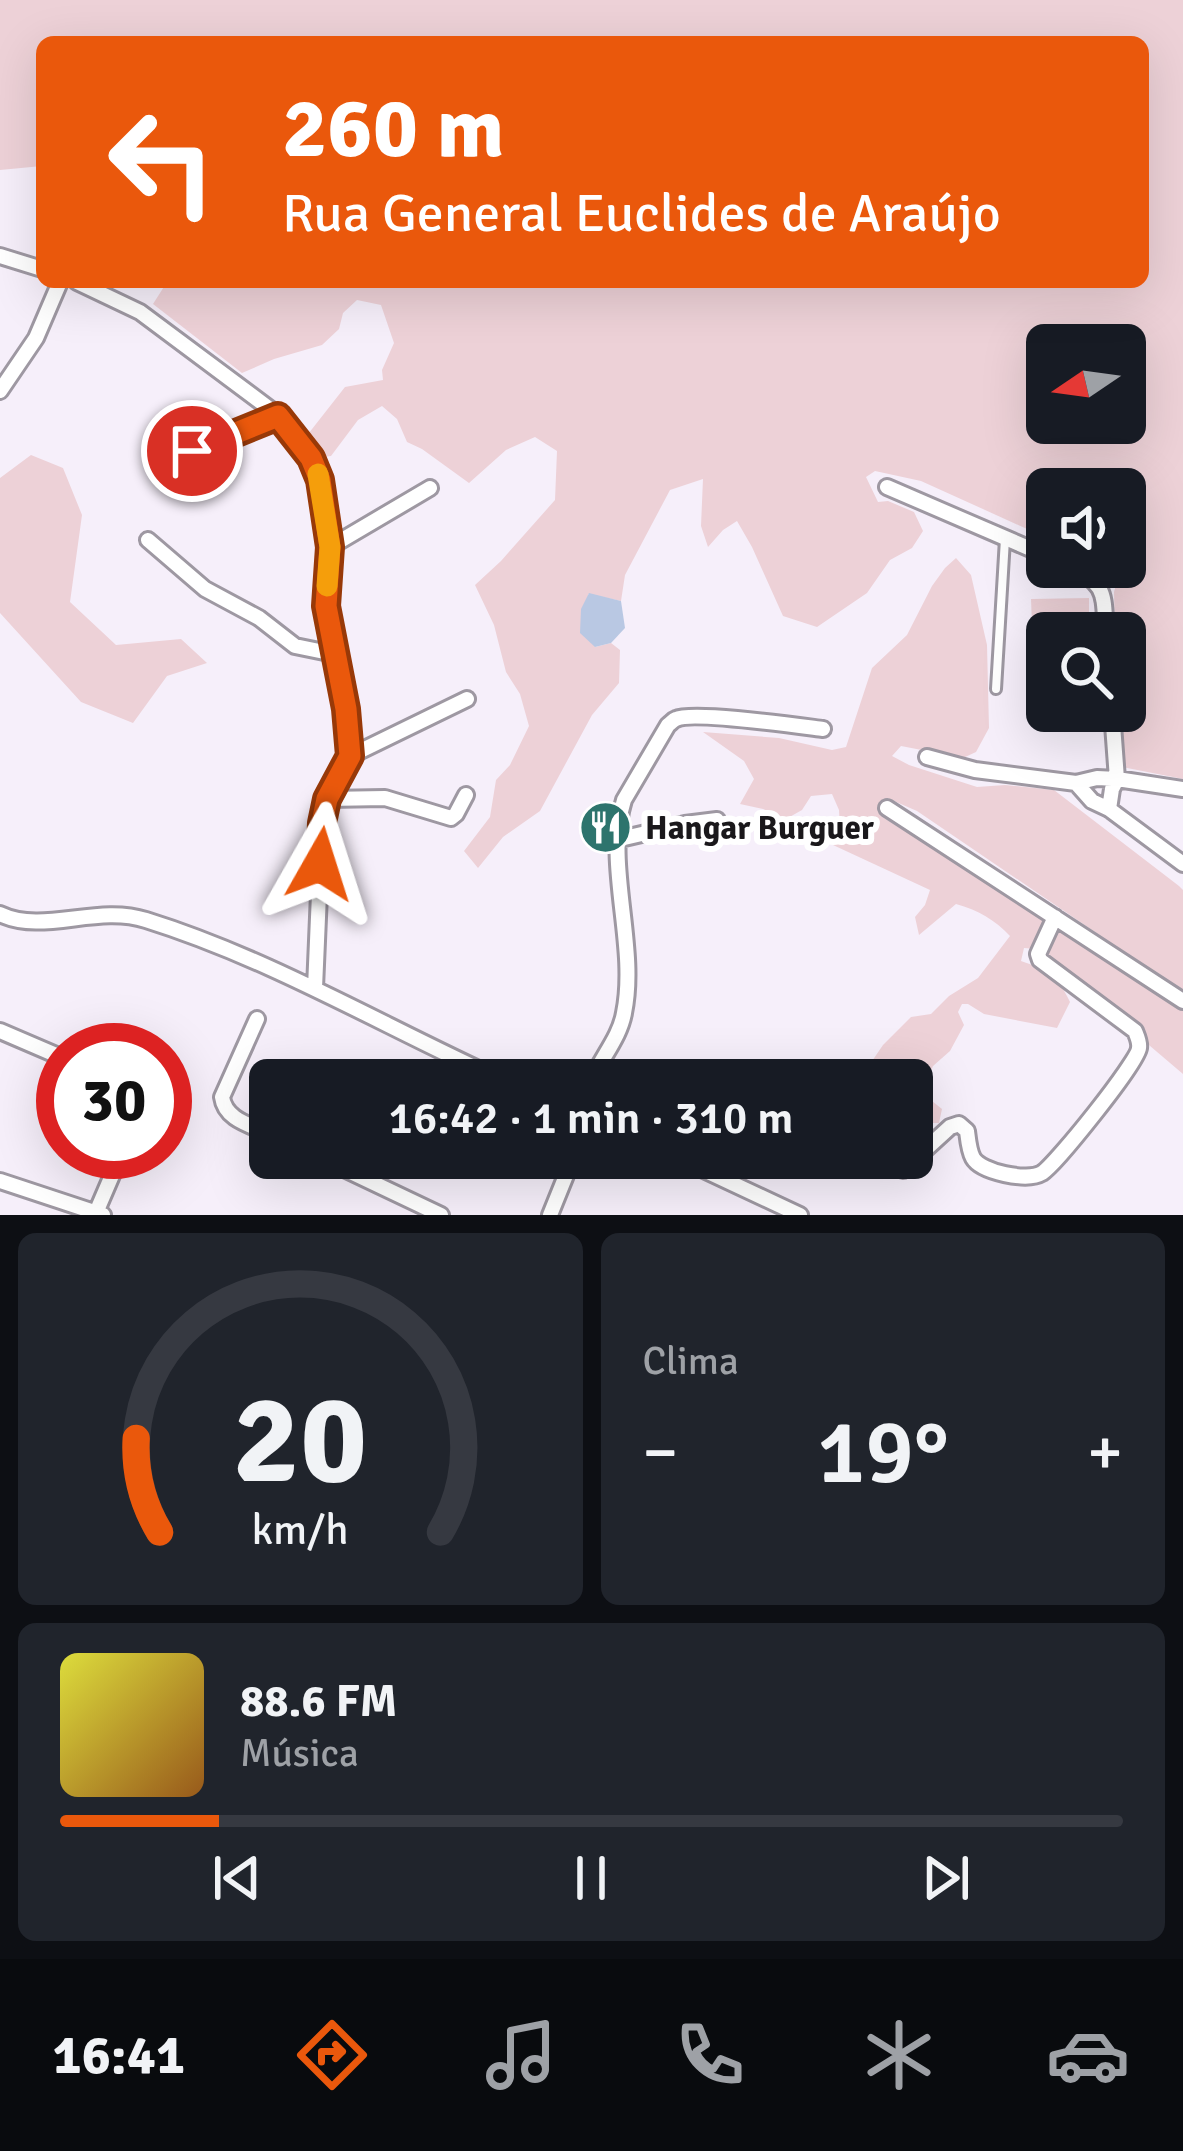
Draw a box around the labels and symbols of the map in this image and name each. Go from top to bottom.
north arrow [1026,324,1146,444]
pin [141,400,243,502]
restaurant icon: Hangar Burguer [578,799,634,855]
position arrow [257,801,383,927]
place label: Hangar Burguer [645,808,875,849]
speed limit sign: 30 [36,1023,192,1179]

